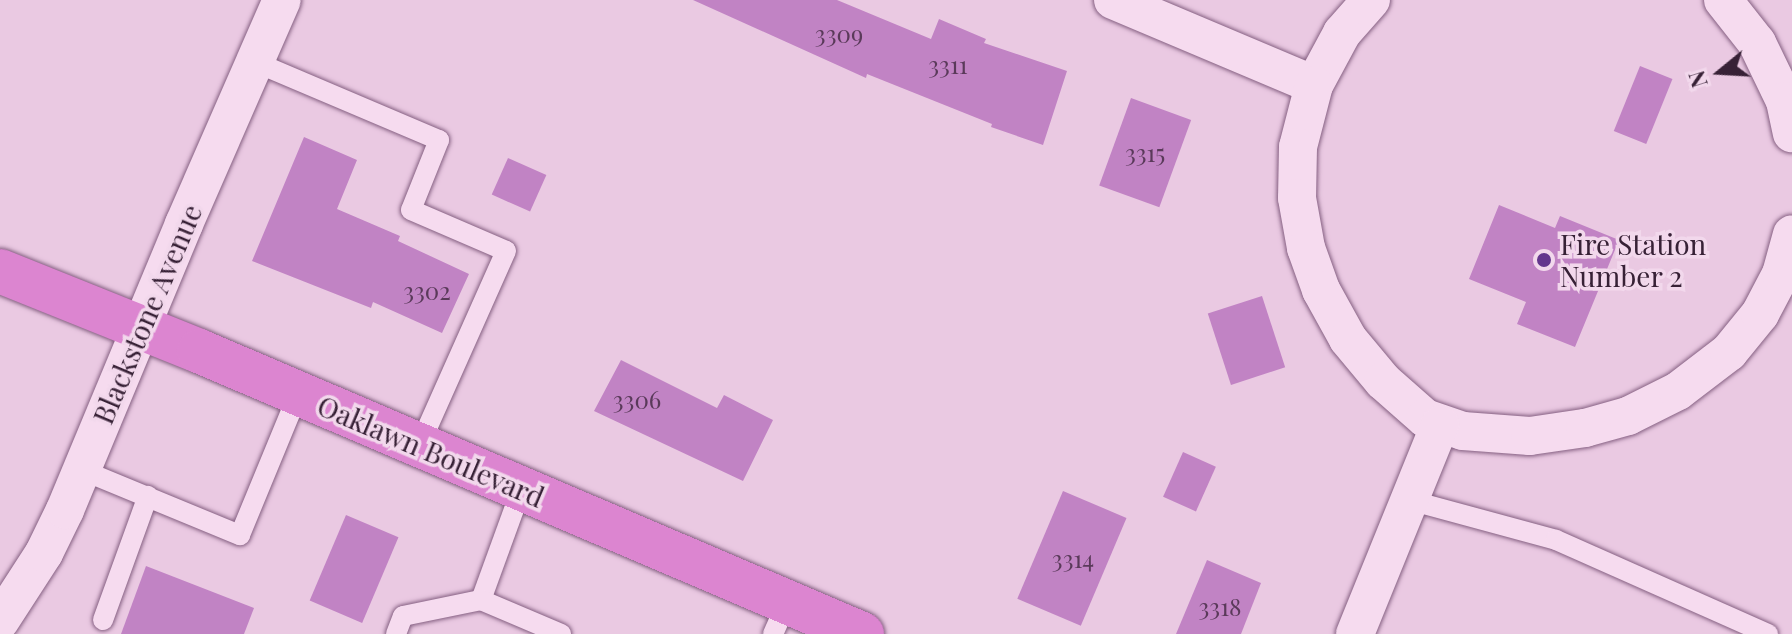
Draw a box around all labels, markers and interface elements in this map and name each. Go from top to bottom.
house number: 3309 [815,20,863,48]
north arrow [1680,32,1760,112]
house number: 3311 [928,51,968,79]
text: N [1680,67,1714,92]
house number: 3315 [1125,139,1165,167]
street label: Blackstone Avenue [85,199,209,429]
place label: Fire Station Number 2 [1560,227,1706,293]
marker: Fire Station Number 2 [1535,251,1553,269]
house number: 3302 [403,277,451,305]
house number: 3306 [613,386,661,414]
street label: Oaklawn Boulevard [313,388,549,514]
house number: 3314 [1052,545,1094,573]
house number: 3318 [1198,593,1242,621]

